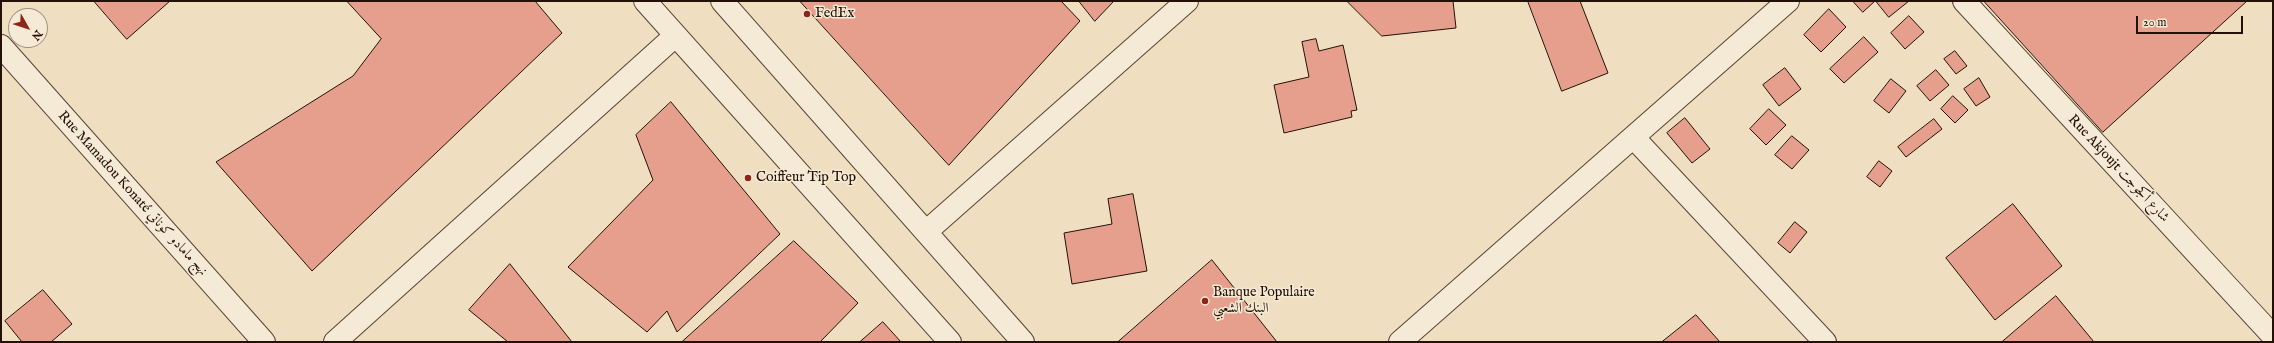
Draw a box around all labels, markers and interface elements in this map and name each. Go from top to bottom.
place label: FedEx [815,6,854,22]
north arrow [8,8,48,48]
scale bar [2138,8,2245,34]
marker: FedEx [802,9,812,19]
text: 20 m [2143,15,2166,30]
text: N [28,27,45,43]
street label: Rue Mamadou Konaté نهج مامادو كوناتي [54,108,210,280]
street label: Rue Akjoujt شارع أكجوجت [2064,112,2172,226]
place label: Coiffeur Tip Top [756,170,856,186]
marker: Coiffeur Tip Top [743,173,753,183]
place label: Banque Populaire البنك الشعبي [1213,285,1315,318]
marker: Banque Populaire البنك الشعبي [1200,296,1210,306]

